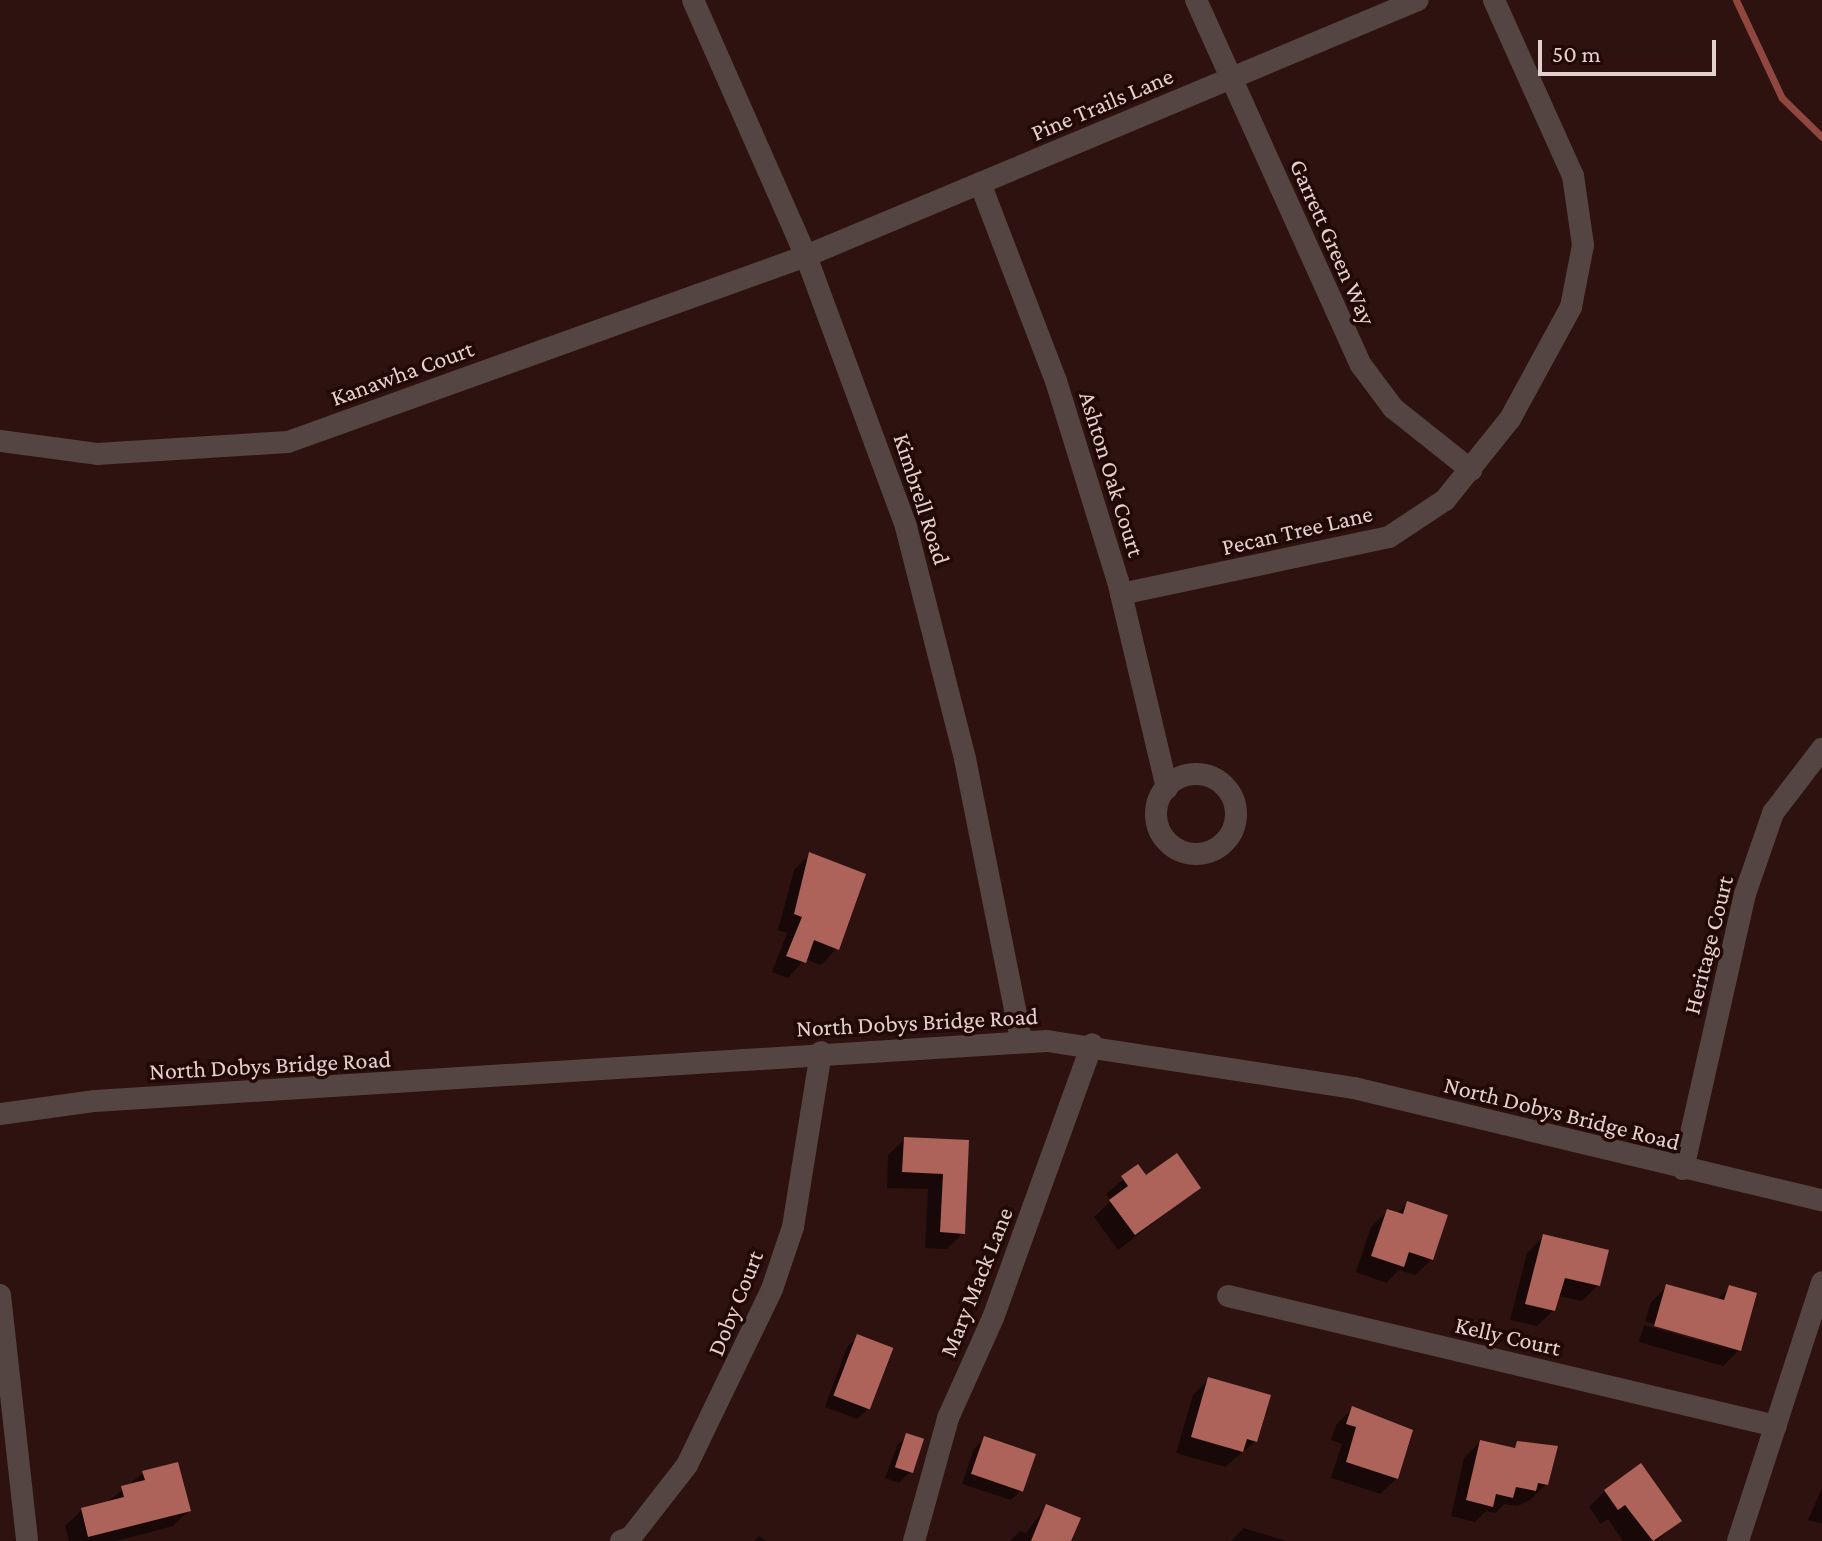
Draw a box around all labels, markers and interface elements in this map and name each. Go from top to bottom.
scale bar [1542,24,1720,74]
text: 50 m [1552,40,1601,67]
street label: Pine Trails Lane [1027,61,1177,147]
street label: Garrett Green Way [1284,155,1382,329]
street label: Kanawha Court [327,334,477,412]
street label: Ashton Oak Court [1073,388,1151,560]
street label: Kimbrell Road [887,430,957,568]
street label: Pecan Tree Lane [1219,499,1375,561]
street label: Heritage Court [1677,873,1739,1017]
street label: North Dobys Bridge Road [795,1001,1039,1043]
street label: North Dobys Bridge Road [148,1044,392,1086]
street label: North Dobys Bridge Road [1441,1070,1683,1156]
street label: Mary Mack Lane [933,1203,1019,1361]
street label: Doby Court [701,1246,769,1360]
street label: Kelly Court [1452,1310,1564,1362]

